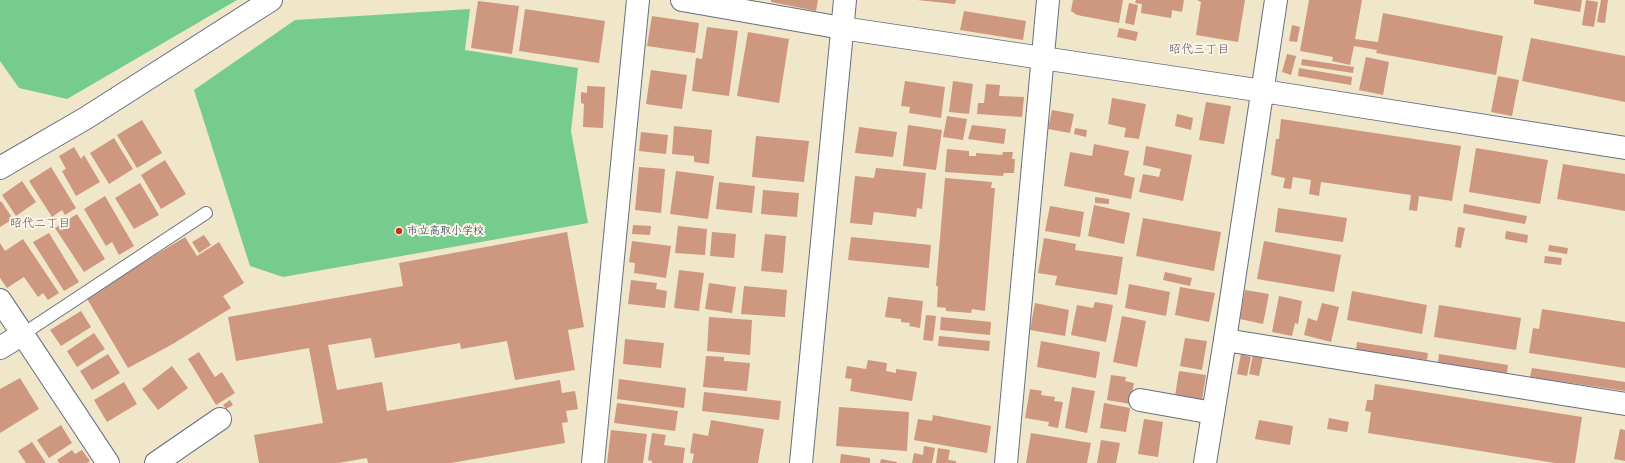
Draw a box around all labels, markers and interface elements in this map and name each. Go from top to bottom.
district label: 昭代三丁目 [1169,43,1229,57]
district label: 昭代二丁目 [10,217,70,231]
place label: 市立高取小学校 [407,224,484,238]
marker: 市立高取小学校 [394,226,404,236]

